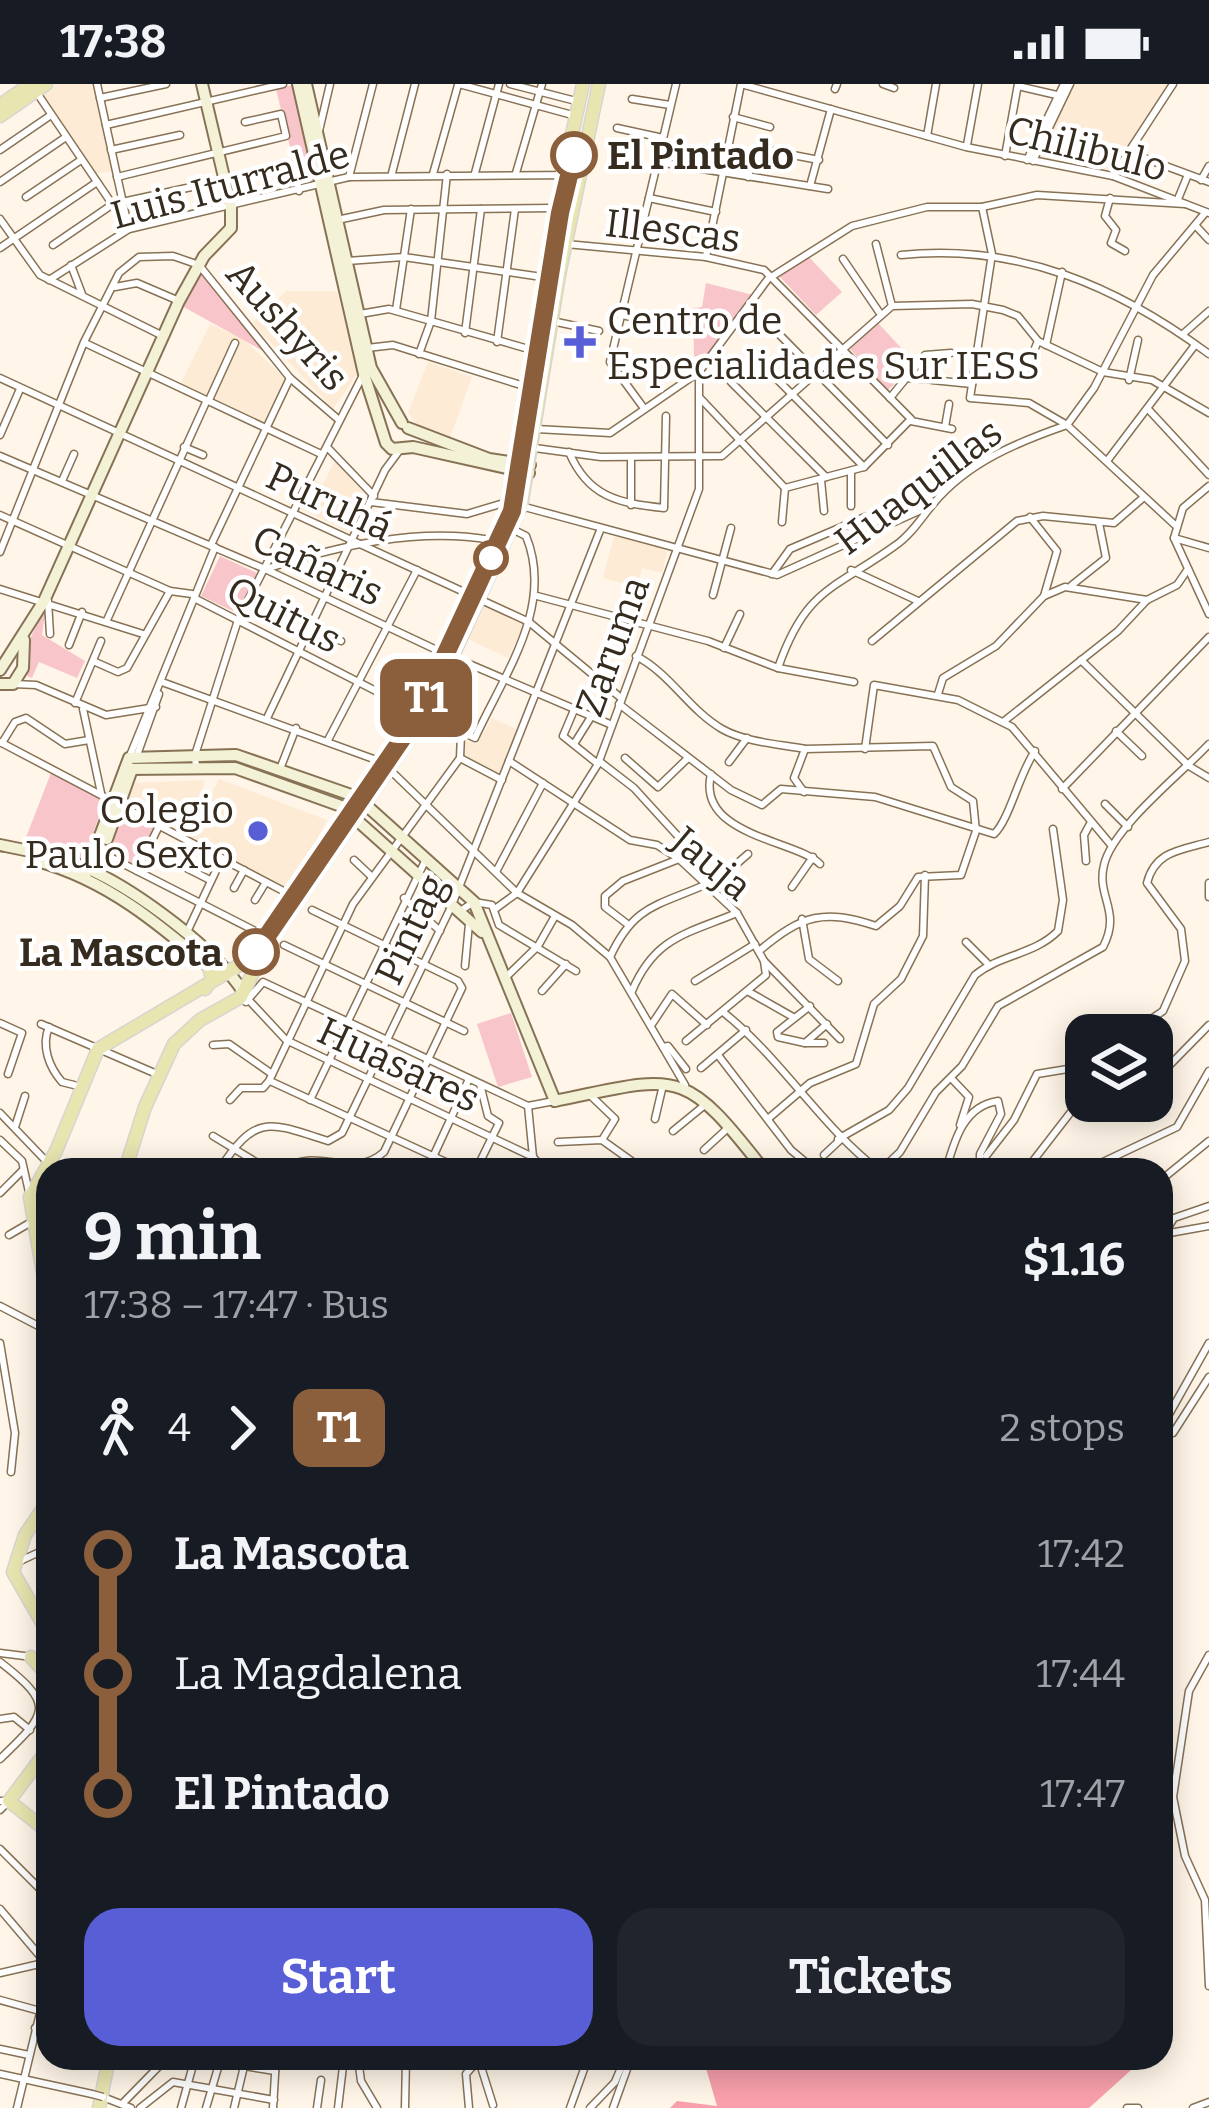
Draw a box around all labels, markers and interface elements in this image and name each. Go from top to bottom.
text: 17:38 [60,15,167,69]
street label: Chilibulo [1002,107,1171,191]
street label: Luis Iturralde [106,131,354,239]
marker: El Pintado [552,133,596,177]
place label: El Pintado [607,133,794,179]
street label: Illescas [603,200,743,262]
street label: Aushyris [217,251,358,400]
place label: Centro de Especialidades Sur IESS [607,298,1040,389]
marker: Centro de Especialidades Sur IESS [564,326,596,358]
street label: Huaquillas [826,409,1011,564]
street label: Puruhá [259,453,400,551]
street label: Cañaris [245,516,390,616]
unlabelled marker [475,542,507,574]
street label: Quitus [219,567,348,663]
street label: Zaruma [567,570,659,722]
line badge: T1 [372,659,480,737]
text: T1 [404,673,448,723]
place label: Colegio Paulo Sexto [25,787,234,878]
street label: Jauja [662,817,760,910]
marker: Colegio Paulo Sexto [245,818,271,844]
street label: Pintag [366,867,456,992]
place label: La Mascota [19,930,223,976]
marker: La Mascota [234,930,278,974]
street label: Huasares [311,1008,487,1122]
map controls [1065,1014,1173,1122]
button: layers [1065,1014,1173,1122]
text: 9 min [84,1197,261,1276]
text: $1.16 [1023,1233,1125,1287]
text: 17:38 – 17:47 · Bus [84,1282,389,1328]
icon: walk [84,1395,150,1461]
icon: forward [209,1395,275,1461]
text: T1 [317,1403,361,1453]
text: 4 [168,1405,191,1451]
text: 2 stops [999,1405,1125,1451]
text: La Mascota [174,1527,409,1581]
text: 17:42 [1038,1531,1125,1577]
text: La Magdalena [174,1647,462,1701]
text: 17:44 [1036,1651,1125,1697]
text: El Pintado [174,1767,390,1821]
text: 17:47 [1040,1771,1125,1817]
button: Start [84,1908,593,2046]
button: Tickets [617,1908,1125,2046]

